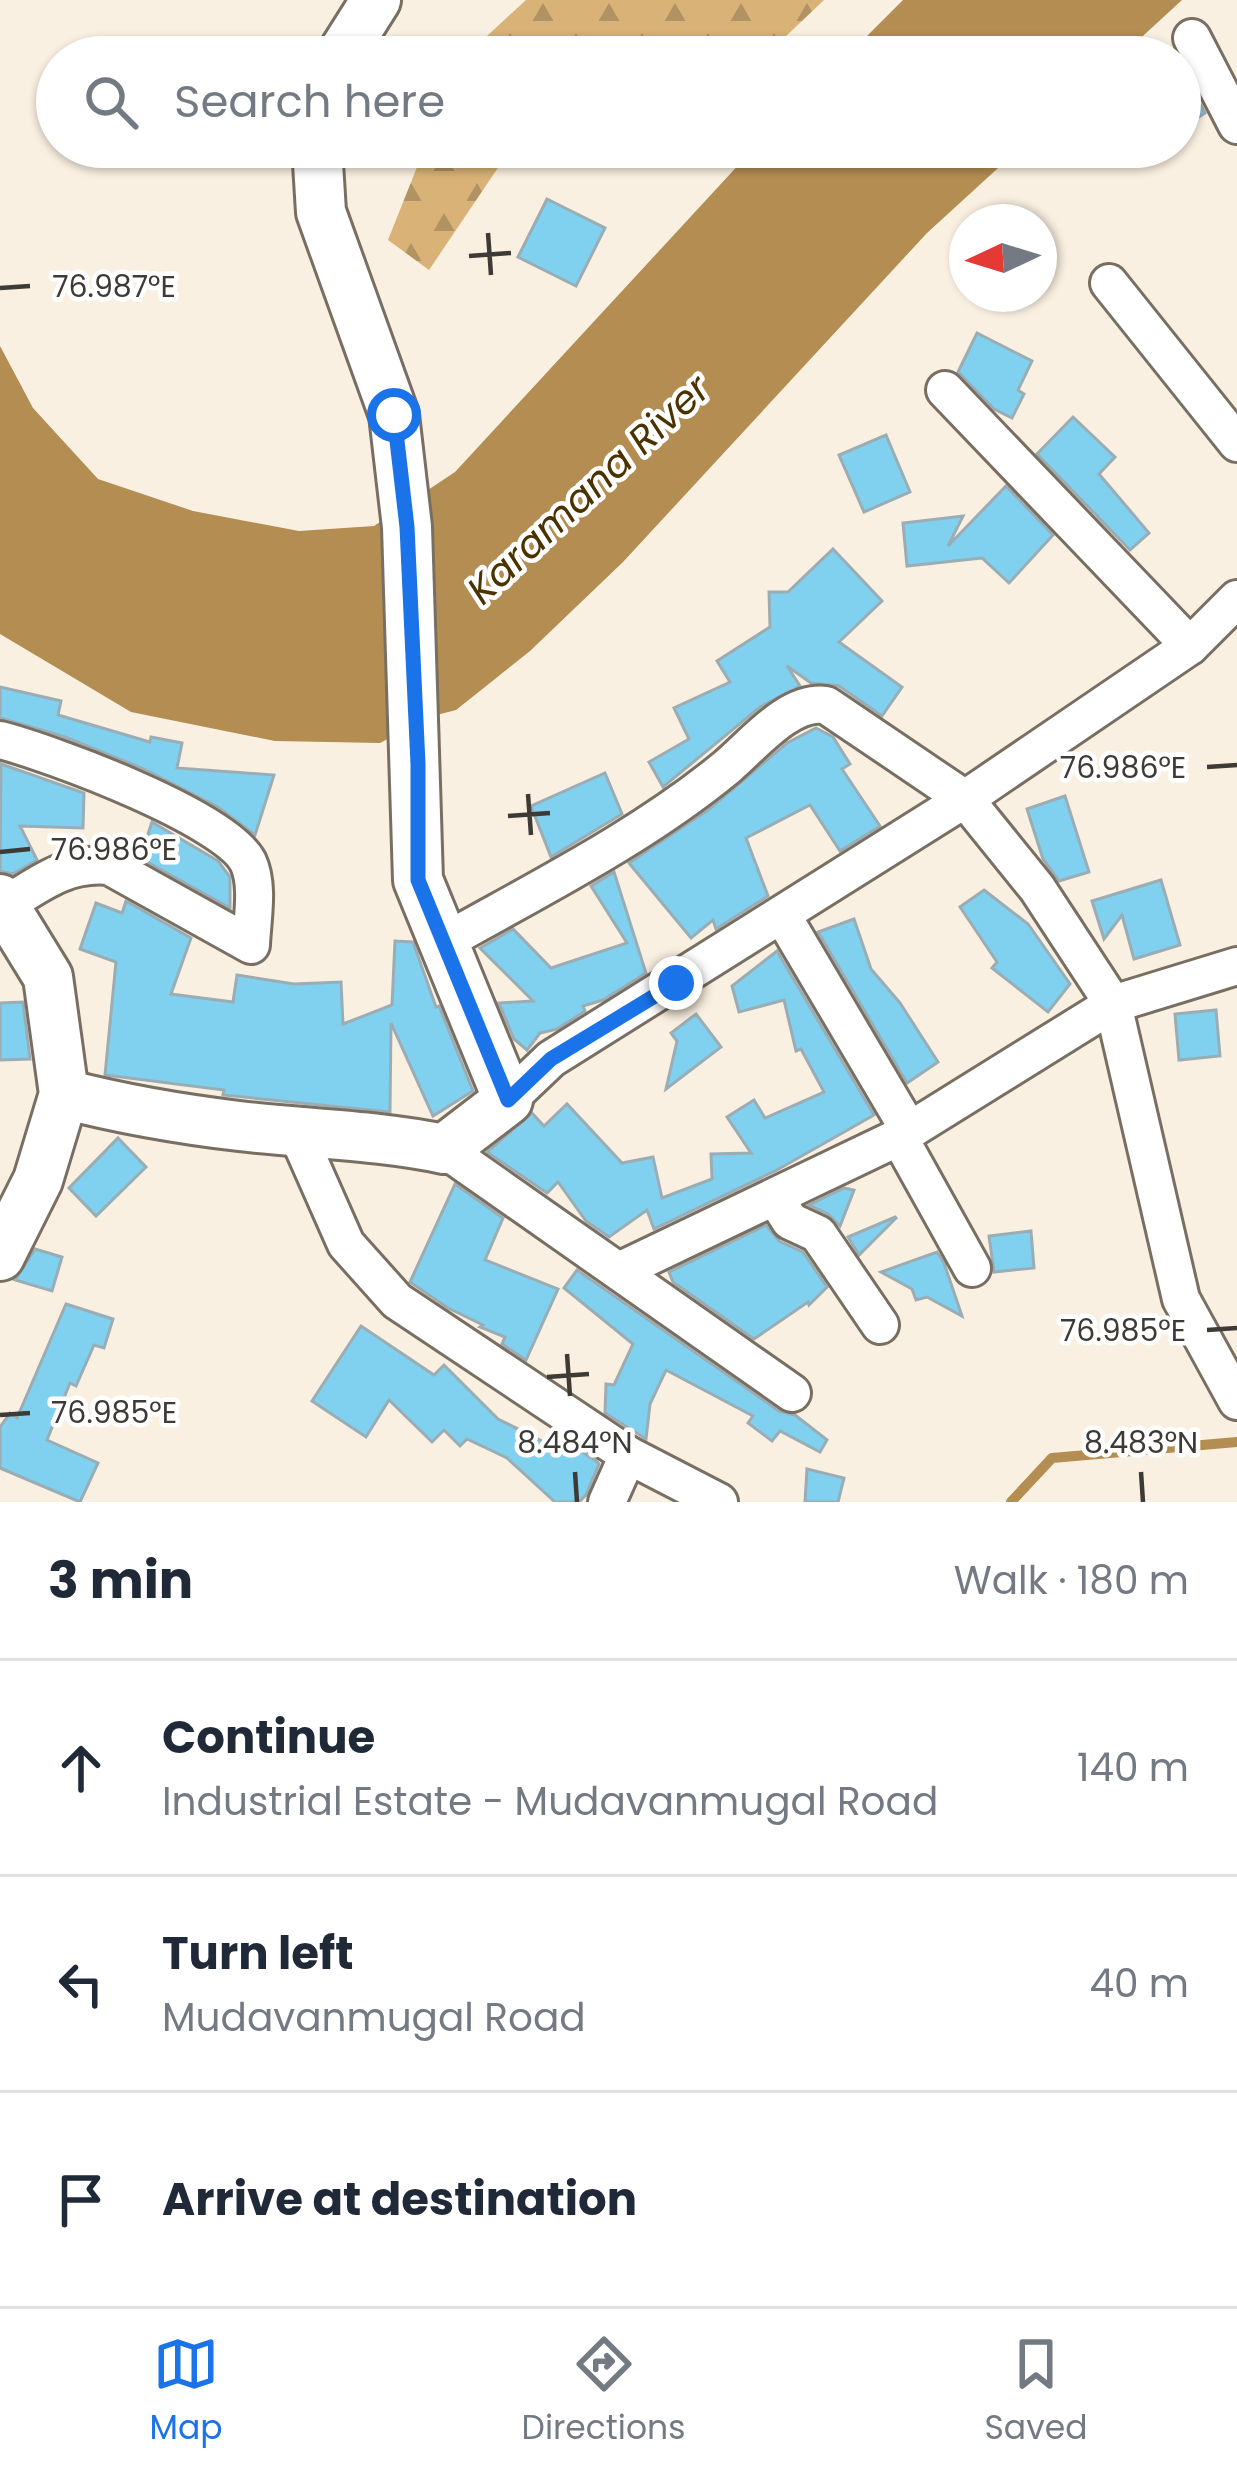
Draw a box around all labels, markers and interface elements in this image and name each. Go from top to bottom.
search box [36,36,1201,168]
icon: search [78,69,144,135]
text: Search here [174,70,445,133]
north arrow [949,204,1057,312]
text: 76.987°E [52,265,176,308]
water label: Karamana River [455,361,723,617]
route start [367,388,421,442]
text: 76.986°E [1060,746,1186,789]
text: 76.986°E [51,828,177,871]
route end [649,956,703,1010]
text: 76.985°E [1060,1309,1186,1352]
text: 76.985°E [51,1391,177,1434]
text: 8.484°N [517,1421,633,1464]
text: 8.483°N [1084,1421,1198,1464]
text: 3 min [48,1544,193,1616]
text: Walk · 180 m [954,1553,1189,1608]
text: Continue [162,1706,375,1769]
icon: ahead [48,1735,114,1801]
text: 140 m [1077,1740,1189,1795]
text: Industrial Estate - Mudavanmugal Road [162,1774,938,1829]
text: Turn left [162,1922,354,1985]
icon: left [48,1951,114,2017]
text: 40 m [1089,1956,1189,2011]
text: Mudavanmugal Road [162,1990,586,2045]
icon: arrive [48,2167,114,2233]
text: Arrive at destination [162,2168,637,2231]
tab: Map [150,2331,223,2453]
tab: Directions [522,2331,685,2453]
tab: Saved [985,2331,1087,2453]

